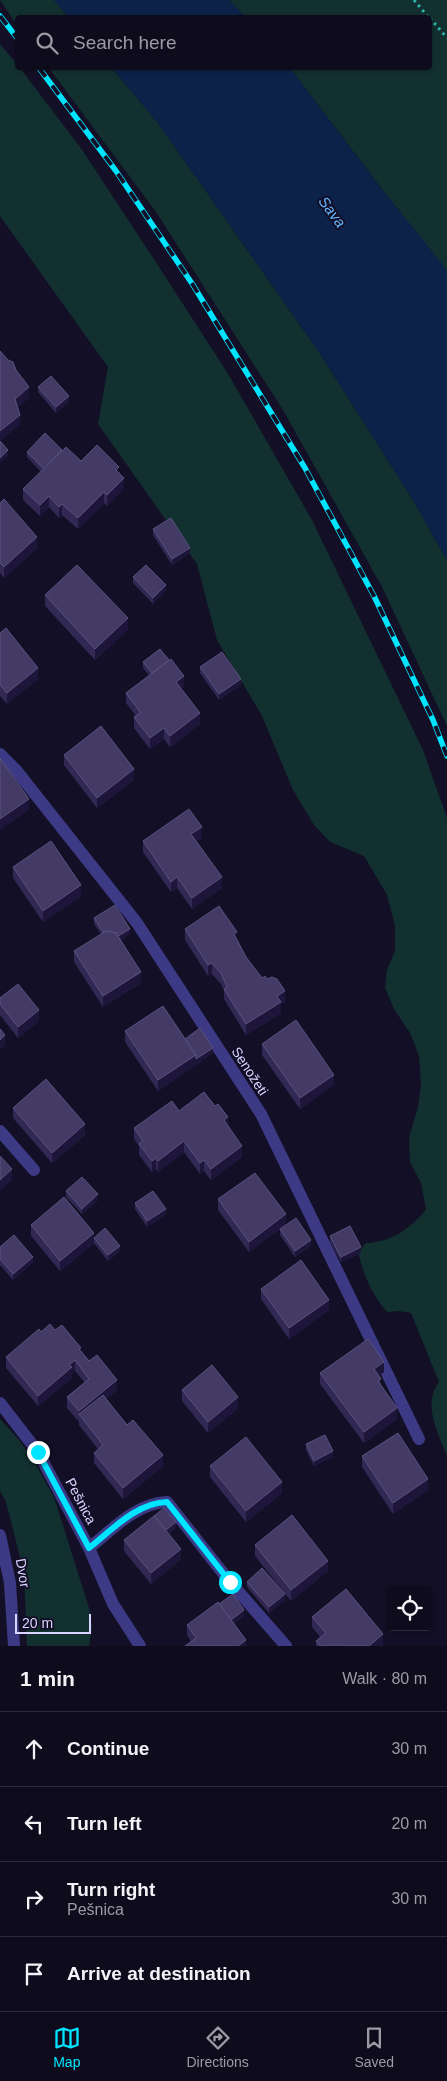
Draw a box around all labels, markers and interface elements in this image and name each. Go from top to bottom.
search box [15,15,432,70]
icon: search [33,29,61,57]
text: Search here [73,32,177,53]
water label: Sava [315,193,349,230]
street label: Senožeti [228,1044,272,1098]
route end [27,1441,50,1464]
street label: Pešnica [62,1475,100,1527]
street label: Dvor [13,1557,33,1589]
route start [219,1571,242,1594]
map controls [387,1586,432,1631]
button: locate [387,1586,432,1631]
scale bar [15,1611,91,1634]
text: 20 m [22,1615,53,1631]
text: 1 min [20,1667,75,1690]
text: Walk · 80 m [342,1670,427,1687]
icon: ahead [20,1735,48,1763]
text: Continue [67,1738,149,1759]
text: 30 m [391,1740,427,1757]
icon: left [20,1810,48,1838]
text: Turn left [67,1813,142,1834]
text: 20 m [391,1815,427,1832]
text: Turn right [67,1879,155,1900]
icon: right [20,1885,48,1913]
text: 30 m [391,1890,427,1907]
text: Pešnica [67,1901,124,1918]
icon: arrive [20,1960,48,1988]
text: Arrive at destination [67,1963,251,1984]
tab: Map [53,2024,81,2070]
tab: Directions [187,2024,249,2070]
tab: Saved [354,2024,394,2070]

